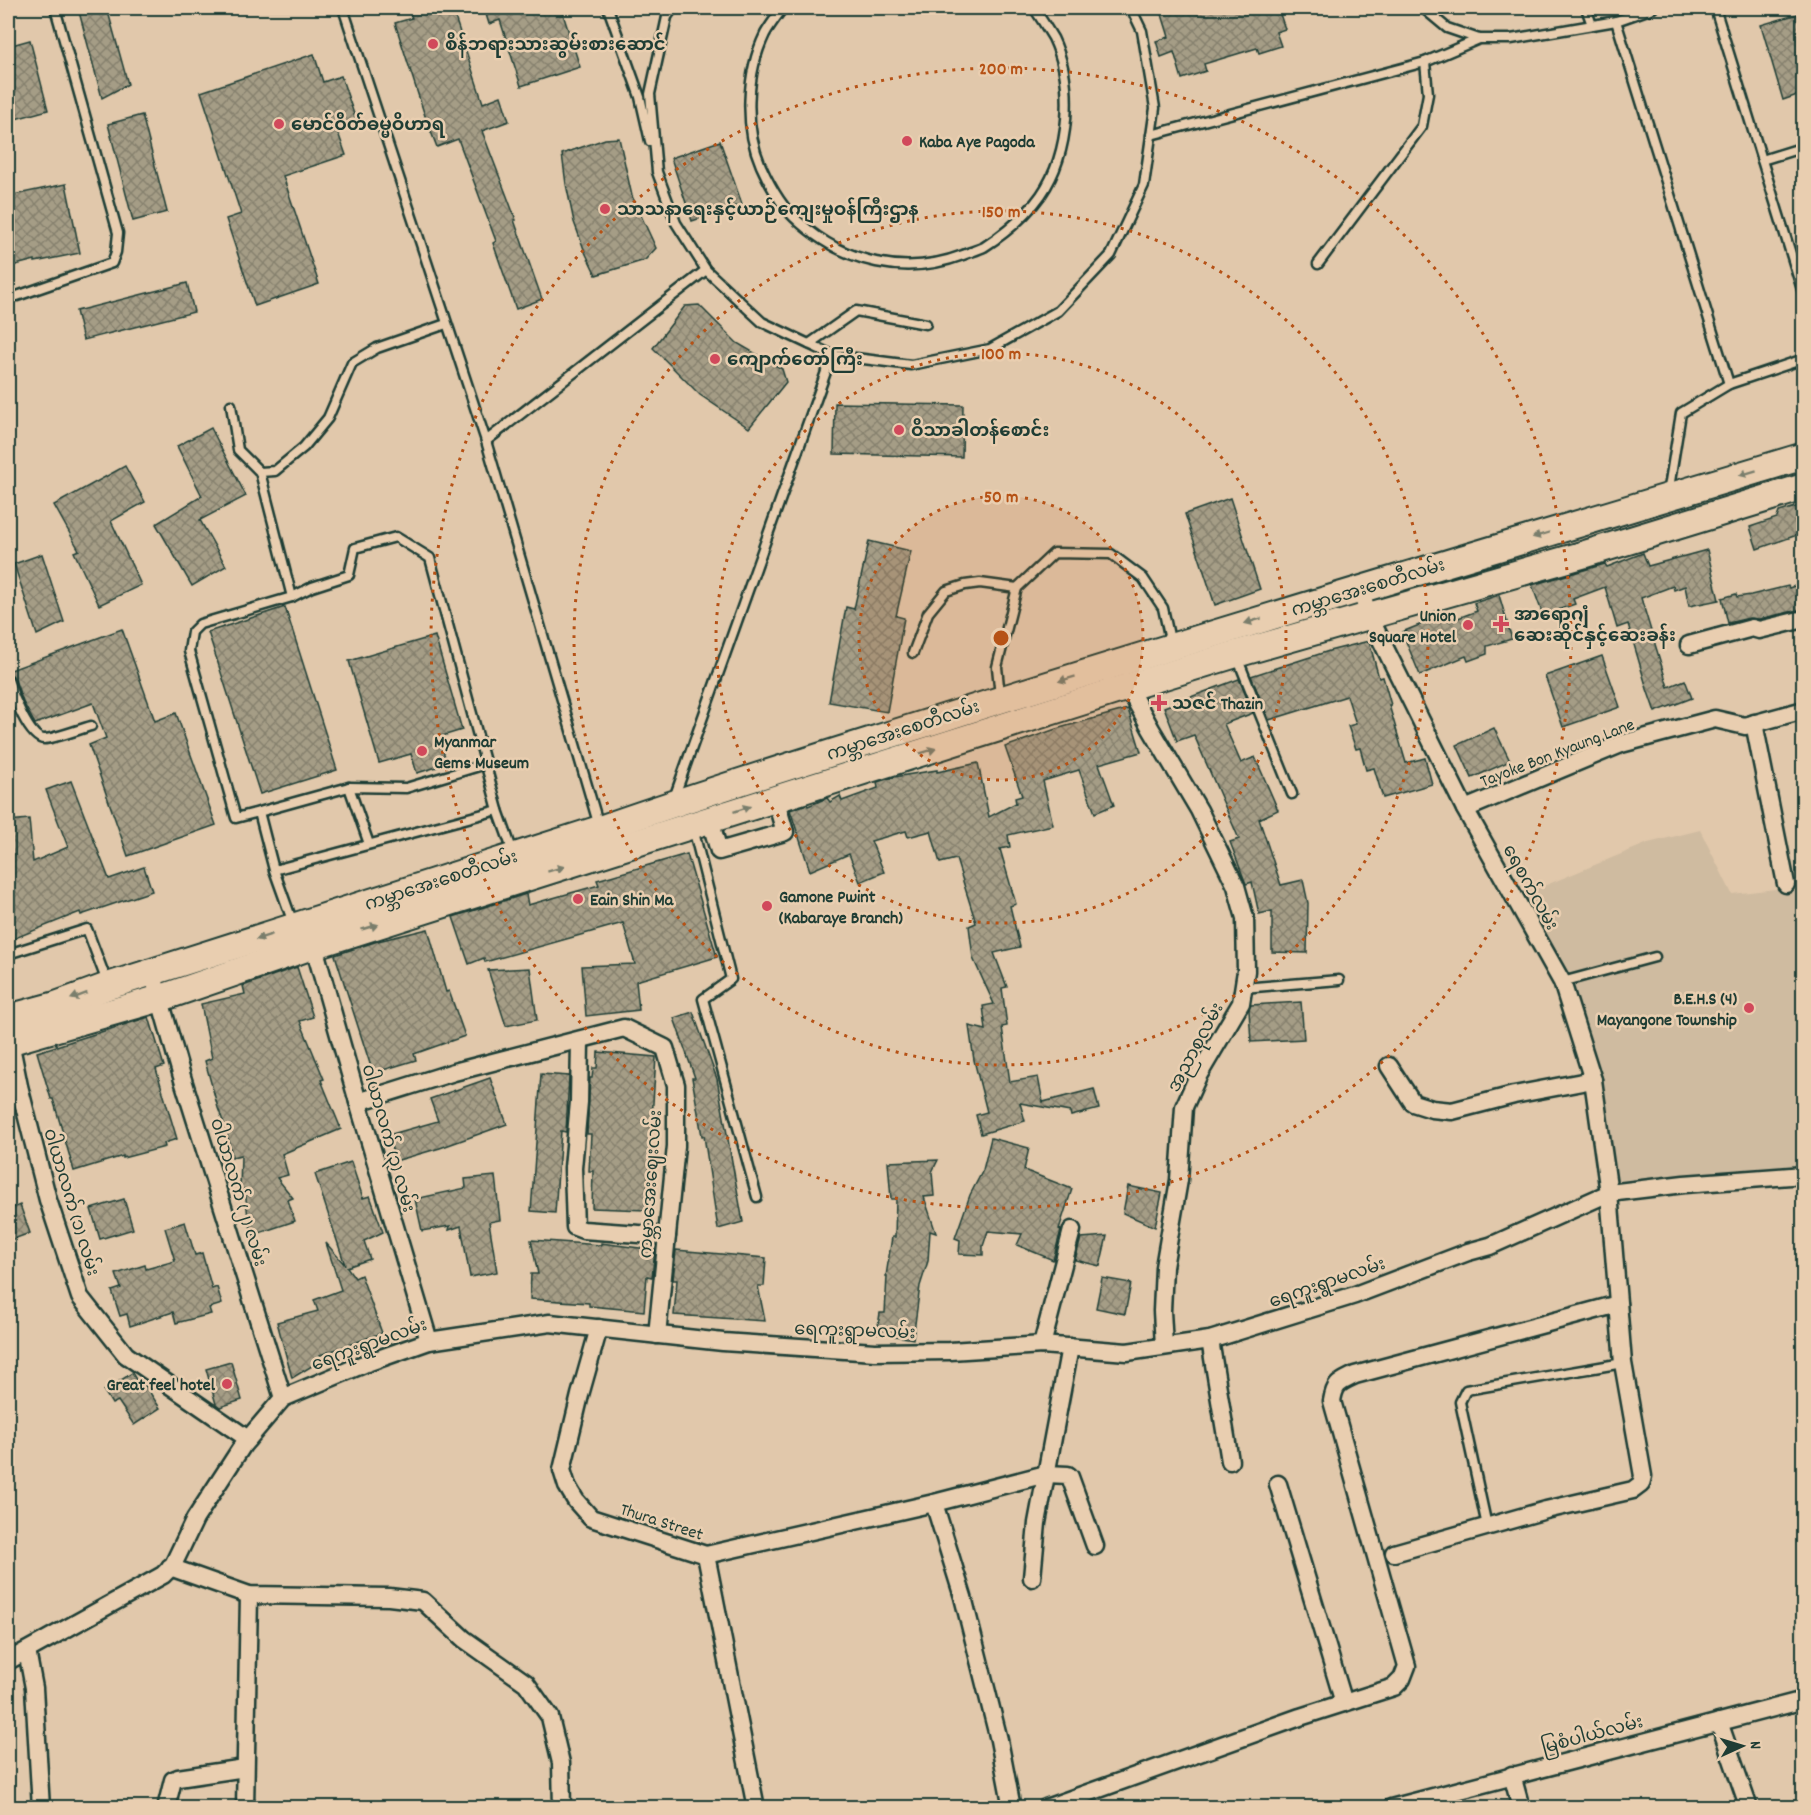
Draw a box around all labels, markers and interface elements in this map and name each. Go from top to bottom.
place label: စိန်ဘရားသားဆွမ်းစားဆောင် [445,32,666,59]
marker: စိန်ဘရားသားဆွမ်းစားဆောင် [426,37,440,51]
text: 200 m [979,58,1023,83]
place label: မောင်ဝိတ်ဓမ္မဝိဟာရ [291,112,446,139]
marker: မောင်ဝိတ်ဓမ္မဝိဟာရ [272,117,286,131]
place label: Kaba Aye Pagoda [919,131,1035,156]
marker: Kaba Aye Pagoda [900,134,914,148]
place label: သာသနာရေးနှင့်ယာဉ်ကျေးမှုဝန်ကြီးဌာန [617,197,919,224]
text: 150 m [982,201,1020,226]
marker: သာသနာရေးနှင့်ယာဉ်ကျေးမှုဝန်ကြီးဌာန [598,202,612,216]
text: 100 m [981,343,1021,368]
place label: ကျောက်တော်ကြီး [727,347,863,374]
marker: ကျောက်တော်ကြီး [708,352,722,366]
place label: ဝိသာခါတန်စောင်း [911,418,1049,445]
marker: ဝိသာခါတန်စောင်း [892,423,906,437]
one-way arrow [1738,469,1756,478]
text: 50 m [984,486,1018,511]
one-way arrow [1532,531,1550,540]
street label: ကမ္ဘာအေးစေတီလမ်း [1288,550,1449,625]
place label: အာရောဂျံ ဆေးဆိုင်နှင့်ဆေးခန်း [1514,604,1676,650]
place label: Union Square Hotel [1369,605,1457,651]
marker: အာရောဂျံ ဆေးဆိုင်နှင့်ဆေးခန်း [1492,615,1510,633]
one-way arrow [1244,617,1262,627]
marker: Union Square Hotel [1461,618,1475,632]
centre of rings [991,628,1011,648]
one-way arrow [1058,675,1076,684]
place label: သဇင် Thazin [1172,691,1263,718]
street label: ကမ္ဘာအေးစေတီလမ်း [823,692,983,769]
marker: သဇင် Thazin [1150,694,1168,712]
street label: Tayoke Bon Kyaung Lane [1477,713,1639,795]
place label: Myanmar Gems Museum [434,731,529,777]
marker: Myanmar Gems Museum [415,744,429,758]
one-way arrow [919,745,937,755]
one-way arrow [733,804,751,813]
street label: ရေစက်လမ်း [1495,839,1565,936]
street label: ကမ္ဘာအေးစေတီလမ်း [361,842,521,919]
one-way arrow [547,864,565,873]
place label: Gamone Pwint (Kabaraye Branch) [779,886,903,932]
place label: Eain Shin Ma [590,889,674,914]
marker: Eain Shin Ma [571,892,585,906]
marker: Gamone Pwint (Kabaraye Branch) [760,899,774,913]
one-way arrow [361,922,379,931]
one-way arrow [255,933,273,942]
place label: B.E.H.S (4) Mayangone Township [1597,988,1737,1034]
one-way arrow [70,992,88,1002]
street label: အညာစုလမ်း [1160,998,1231,1097]
marker: B.E.H.S (4) Mayangone Township [1742,1001,1756,1015]
street label: ဝါယာလက် (၃) လမ်း [354,1061,423,1216]
street label: ကမ္ဘာအေးဈေးလမ်း [632,1109,670,1259]
street label: ဝါယာလက် (၂) လမ်း [202,1115,274,1270]
street label: ဝါယာလက် (၁) လမ်း [35,1125,107,1280]
street label: ရေကူးရွာမလမ်း [1265,1250,1389,1316]
street label: ရေကူးရွာမလမ်း [308,1311,431,1379]
street label: ရေကူးရွာမလမ်း [794,1315,916,1347]
place label: Great feel hotel [106,1374,216,1399]
marker: Great feel hotel [220,1377,234,1391]
street label: Thura Street [616,1498,706,1549]
street label: မြစံပါယ်လမ်း [1538,1708,1646,1762]
north arrow [1712,1716,1772,1776]
text: N [1743,1740,1766,1750]

